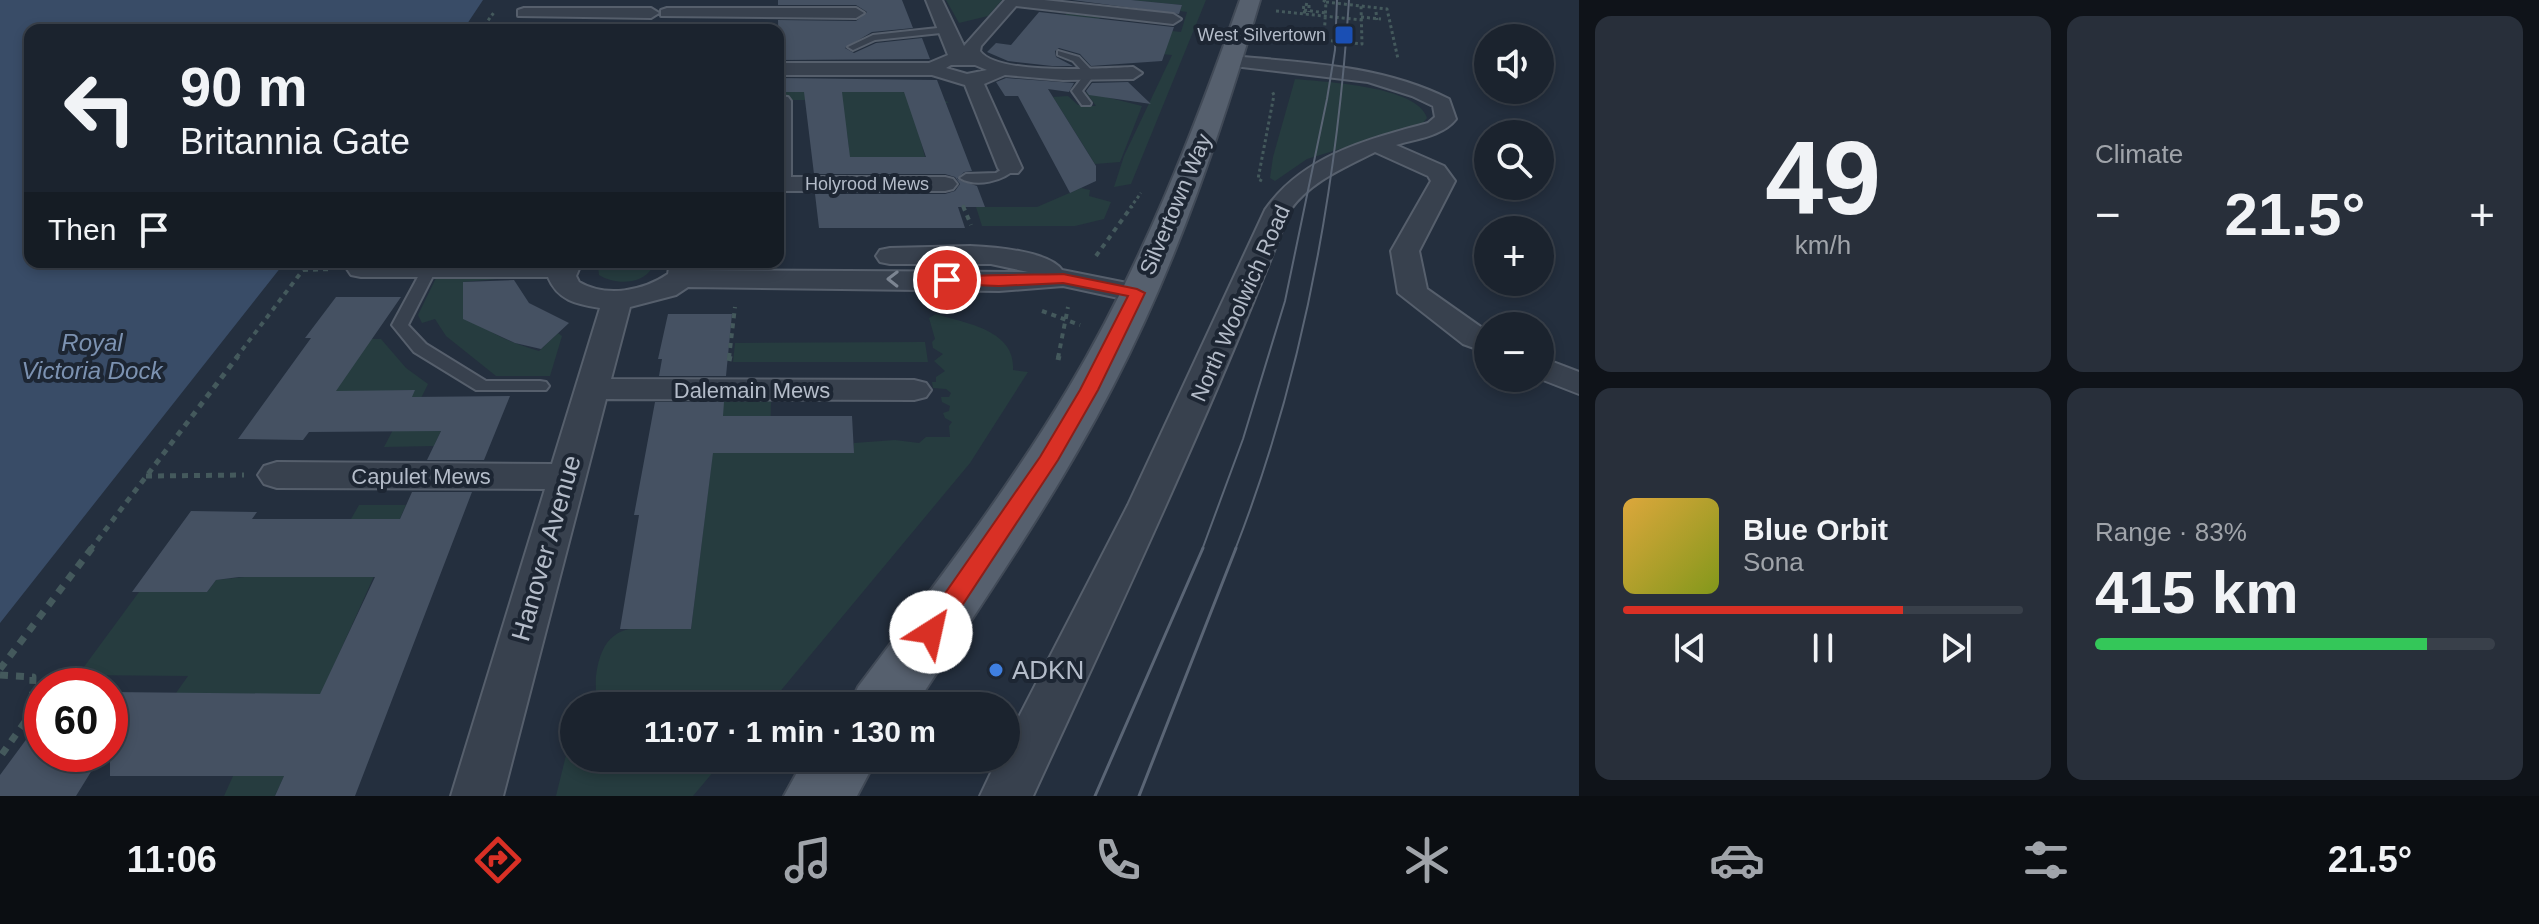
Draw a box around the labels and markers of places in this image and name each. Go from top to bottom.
marker: West Silvertown [1333,24,1355,46]
place label: West Silvertown [1197,25,1326,45]
pin [913,246,981,314]
place label: ADKN [1012,655,1084,685]
marker: ADKN [987,661,1005,679]

